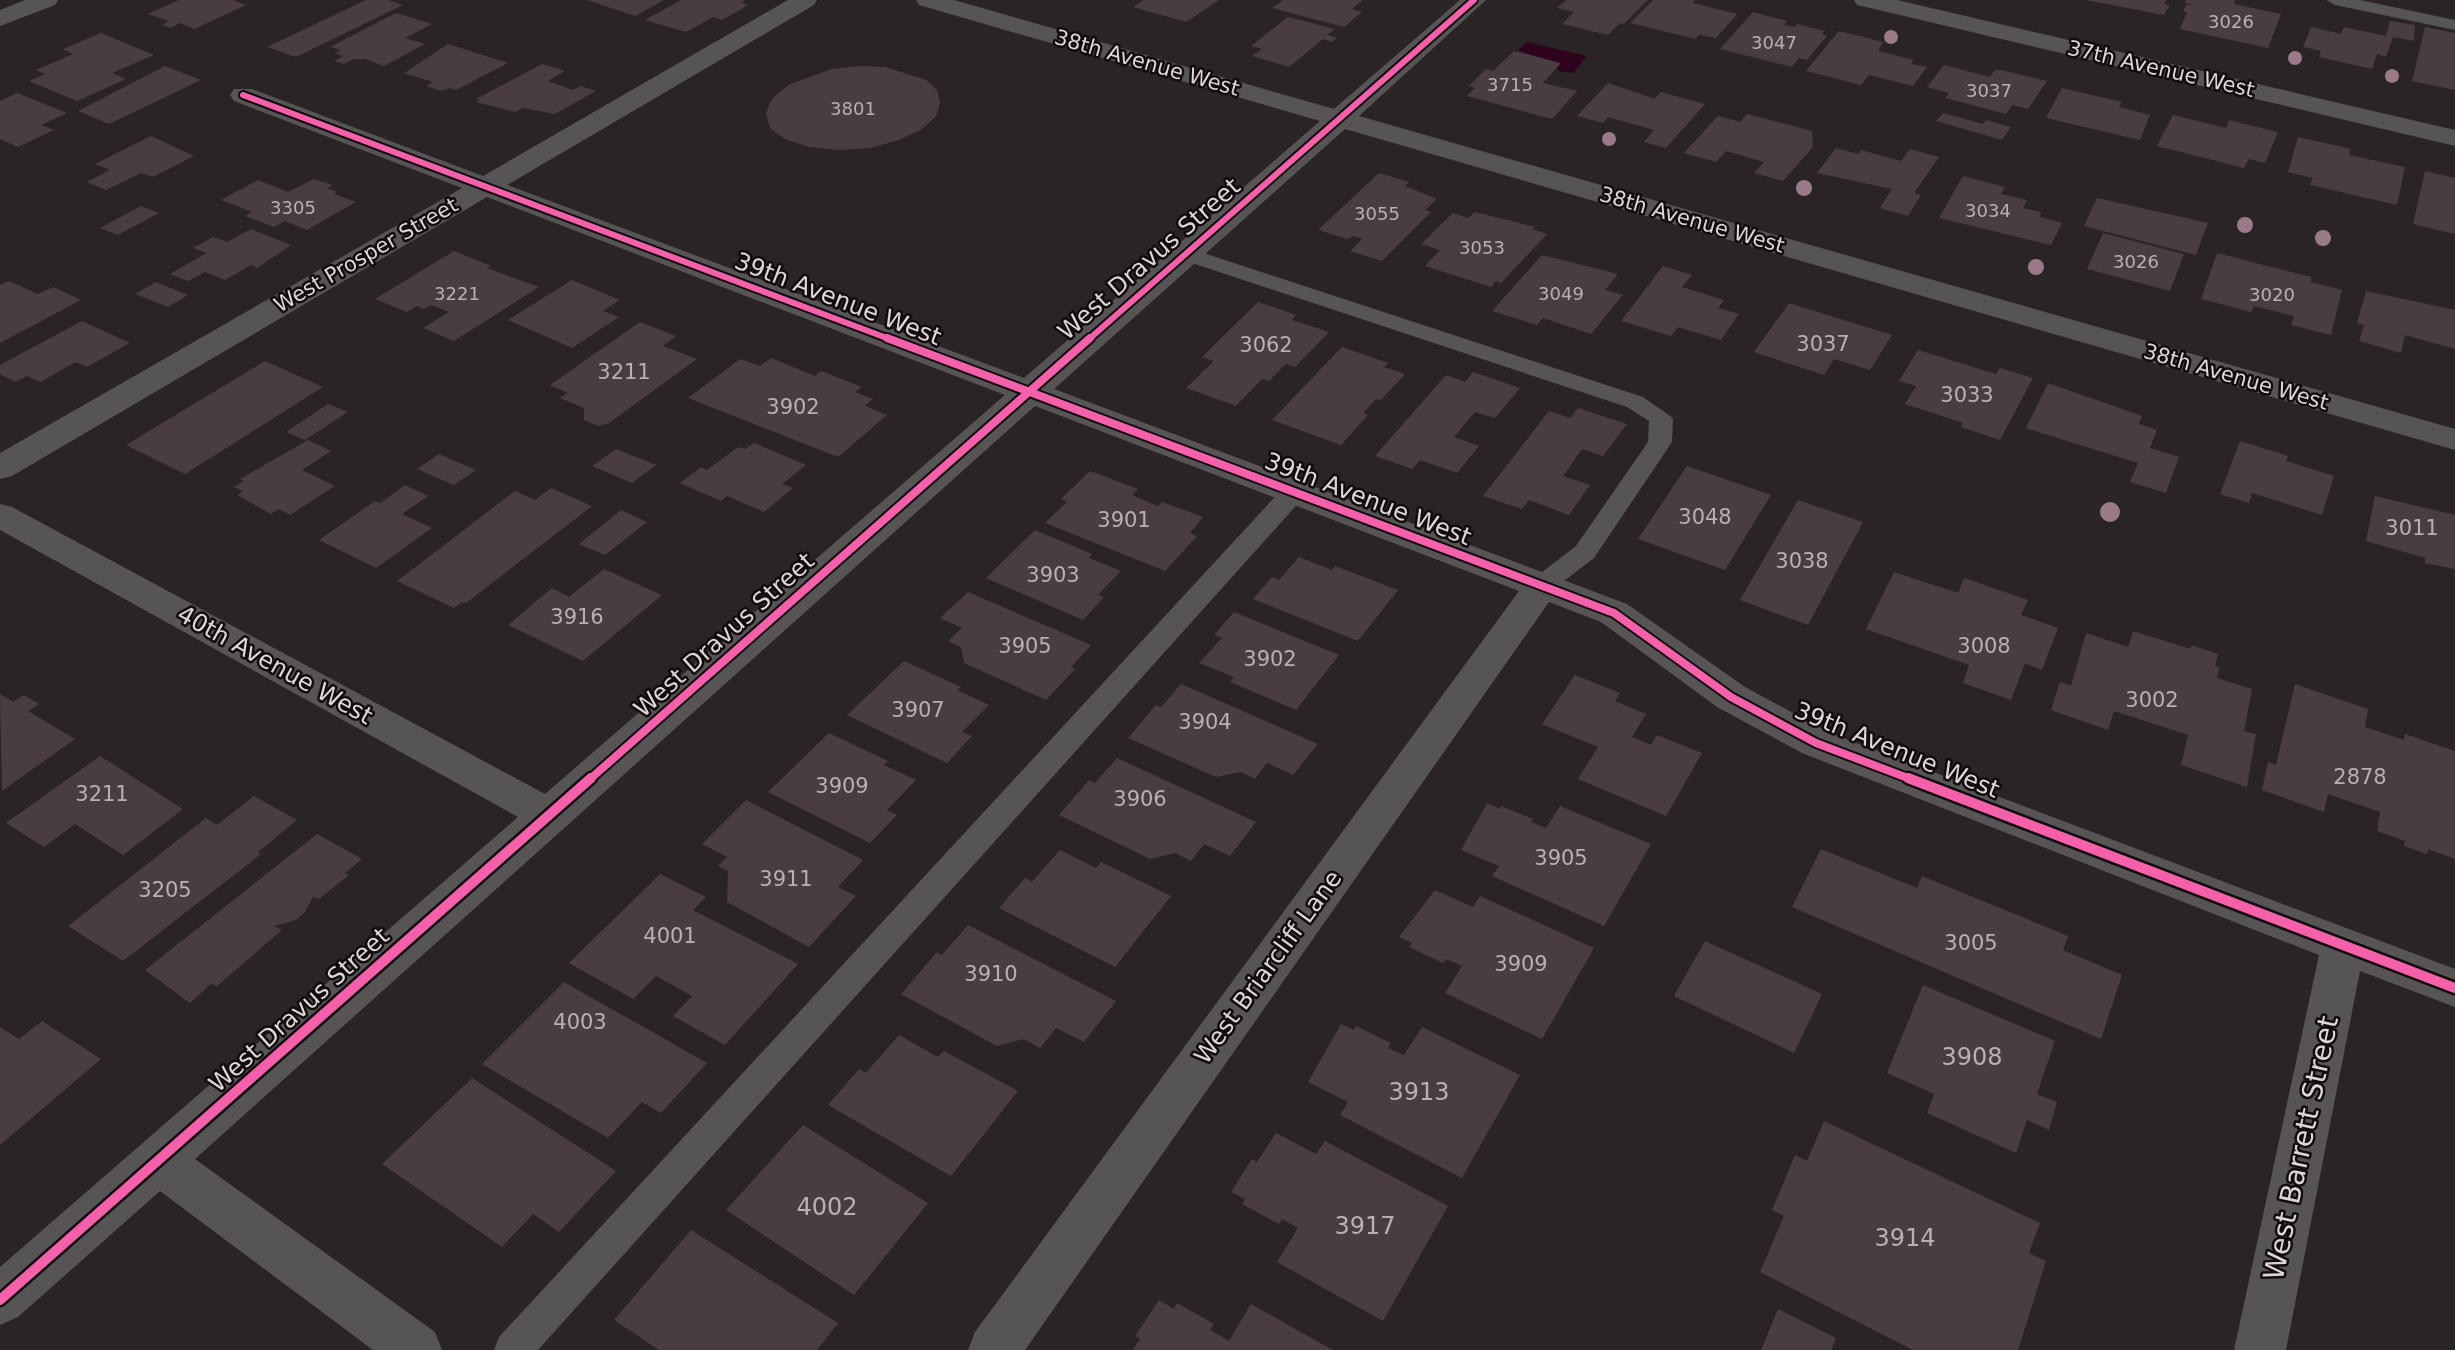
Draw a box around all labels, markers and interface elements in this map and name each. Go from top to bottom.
house number: 3026 [2208,11,2254,32]
street label: 38th Avenue West [1052,25,1242,101]
house number: 3047 [1751,32,1797,53]
street label: 37th Avenue West [2065,36,2257,102]
house number: 3715 [1487,74,1533,95]
house number: 3037 [1966,80,2012,101]
house number: 3801 [830,98,876,119]
street label: West Dravus Street [1052,172,1246,346]
street label: 38th Avenue West [1597,182,1787,258]
street label: West Prosper Street [270,193,462,317]
house number: 3305 [270,197,316,218]
house number: 3034 [1965,200,2011,221]
house number: 3055 [1354,203,1400,224]
house number: 3053 [1459,237,1505,258]
street label: 39th Avenue West [731,247,945,351]
house number: 3026 [2113,251,2159,272]
house number: 3221 [434,283,480,304]
house number: 3049 [1538,283,1584,304]
house number: 3020 [2249,284,2295,305]
house number: 3037 [1796,332,1850,356]
house number: 3062 [1239,333,1293,357]
street label: 38th Avenue West [2141,339,2331,415]
house number: 3211 [597,360,651,384]
house number: 3033 [1940,383,1994,407]
house number: 3902 [766,395,820,419]
street label: 39th Avenue West [1261,447,1475,551]
house number: 3048 [1678,505,1732,529]
house number: 3901 [1097,508,1151,532]
house number: 3011 [2385,516,2439,540]
street label: West Dravus Street [628,547,820,723]
house number: 3038 [1775,549,1829,573]
house number: 3903 [1026,563,1080,587]
street label: 40th Avenue West [173,600,377,730]
house number: 3916 [550,605,604,629]
house number: 3905 [998,634,1052,658]
house number: 3008 [1957,634,2011,658]
house number: 3902 [1243,647,1297,671]
house number: 3002 [2125,688,2179,712]
street label: 39th Avenue West [1790,696,2004,804]
house number: 3907 [891,698,945,722]
house number: 3904 [1178,710,1232,734]
house number: 2878 [2333,765,2387,789]
house number: 3909 [815,774,869,798]
house number: 3211 [75,782,129,806]
house number: 3906 [1113,787,1167,811]
house number: 3905 [1534,846,1588,870]
street label: West Briarcliff Lane [1188,865,1348,1069]
house number: 3911 [759,867,813,891]
house number: 3205 [138,878,192,902]
street label: West Dravus Street [203,922,395,1098]
house number: 4001 [643,924,697,948]
house number: 3005 [1944,931,1998,955]
house number: 3909 [1494,952,1548,976]
house number: 3910 [964,962,1018,986]
house number: 4003 [553,1010,607,1034]
street label: West Barrett Street [2257,1013,2345,1283]
house number: 3908 [1941,1043,2003,1071]
house number: 3913 [1388,1078,1450,1106]
house number: 4002 [796,1193,858,1221]
house number: 3917 [1334,1212,1396,1240]
house number: 3914 [1874,1224,1936,1252]

